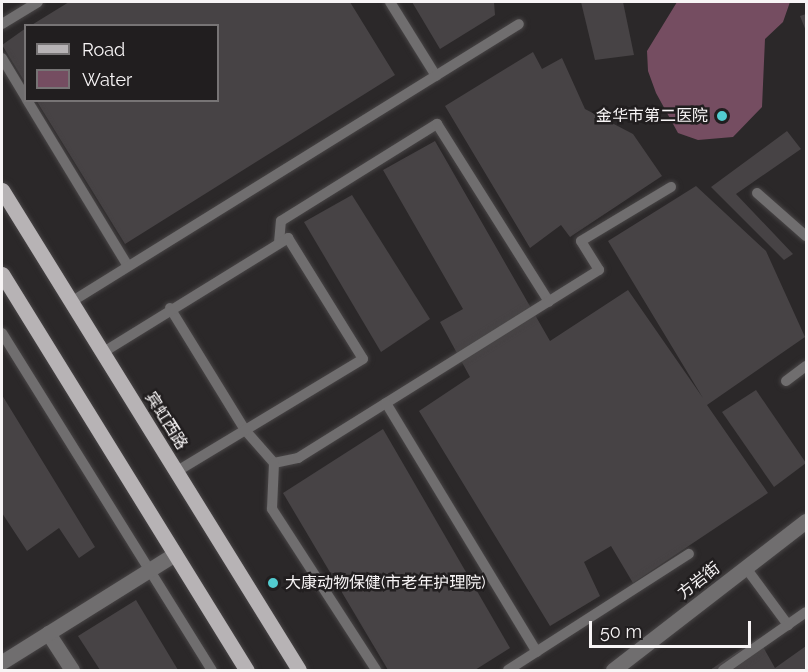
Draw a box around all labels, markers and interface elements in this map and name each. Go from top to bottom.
legend [24,24,219,102]
text: Road [82,39,125,60]
text: Water [82,69,132,90]
place label: 金华市第二医院 [596,106,708,126]
marker: 金华市第二医院 [713,107,731,125]
street label: 宾虹西路 [141,389,191,453]
street label: 方岩街 [674,559,724,603]
place label: 大康动物保健(市老年护理院) [285,573,486,593]
marker: 大康动物保健(市老年护理院) [266,576,280,590]
scale bar [592,609,754,647]
text: 50 m [600,621,642,642]

